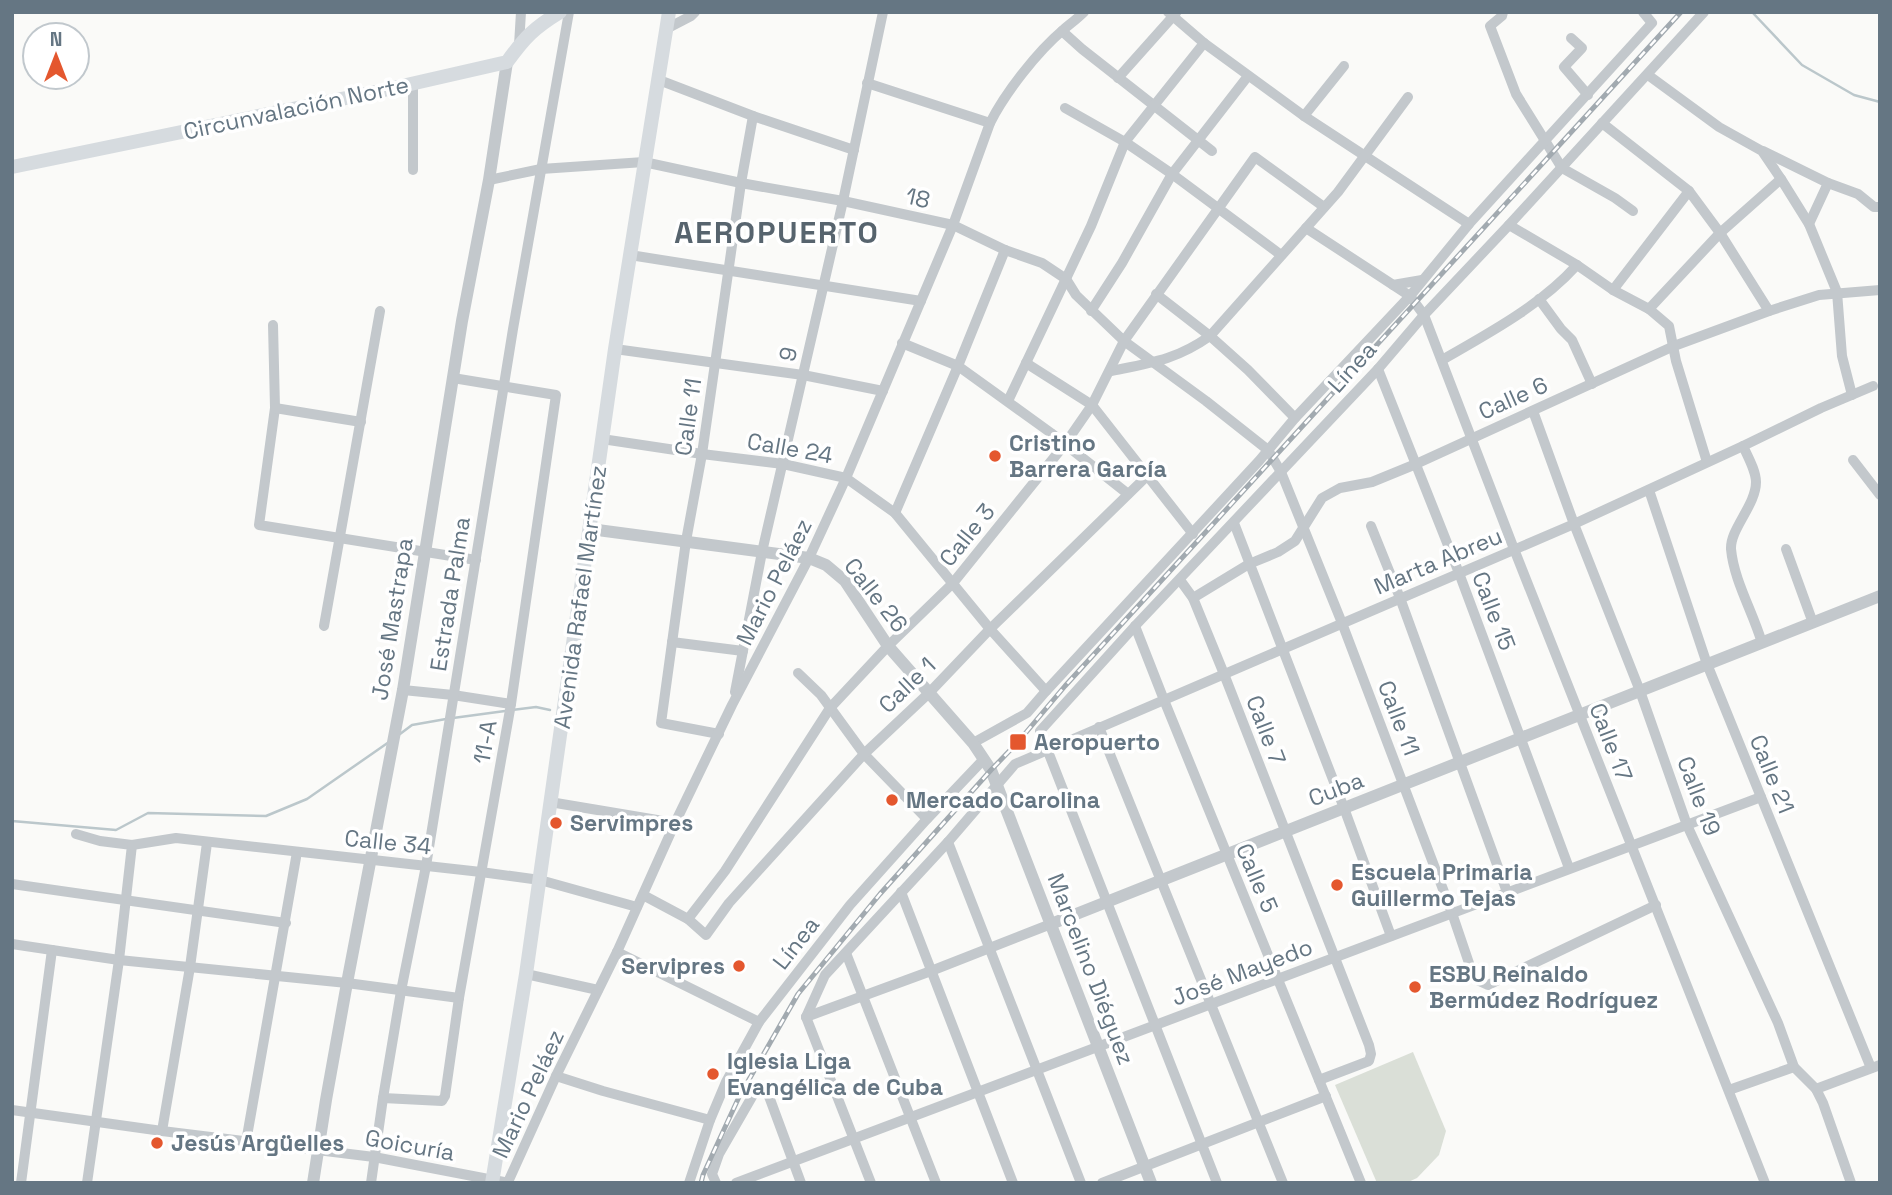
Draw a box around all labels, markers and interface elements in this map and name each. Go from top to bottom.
north arrow [21,21,91,91]
text: N [50,27,62,52]
street label: Circunvalación Norte [181,69,411,147]
street label: 18 [903,181,933,215]
district label: AEROPUERTO [674,213,880,252]
street label: Línea [1321,335,1383,399]
street label: 9 [772,344,804,364]
street label: Calle 6 [1474,369,1552,427]
street label: Calle 11 [668,376,708,458]
street label: Calle 24 [745,426,835,470]
place label: Cristino Barrera García [1009,428,1167,484]
marker: Cristino Barrera García [987,448,1003,464]
street label: Avenida Rafael Martínez [547,463,613,731]
street label: Calle 3 [932,497,1002,573]
street label: Mario Peláez [729,514,819,650]
street label: Estrada Palma [423,515,477,673]
street label: Marta Abreu [1369,521,1507,601]
street label: José Mastrapa [364,536,420,702]
street label: Calle 26 [837,552,915,638]
street label: Calle 15 [1465,567,1523,655]
street label: Calle 1 [872,650,942,720]
street label: Calle 11 [1371,676,1427,760]
street label: Calle 7 [1239,691,1293,769]
street label: Calle 17 [1582,699,1640,785]
street label: 11-A [466,718,504,766]
place label: Aeropuerto [1034,727,1160,757]
street label: Calle 21 [1743,730,1801,818]
marker: Aeropuerto [1008,732,1028,752]
street label: Calle 19 [1670,752,1728,840]
street label: Cuba [1304,765,1368,813]
place label: Mercado Carolina [906,785,1100,815]
marker: Mercado Carolina [884,792,900,808]
place label: Servimpres [570,808,693,838]
marker: Servimpres [548,815,564,831]
street label: Calle 34 [343,823,433,861]
street label: Calle 5 [1229,839,1285,917]
place label: Escuela Primaria Guillermo Tejas [1351,857,1533,913]
street label: Marcelino Diéguez [1041,869,1141,1069]
marker: Escuela Primaria Guillermo Tejas [1329,877,1345,893]
street label: Línea [766,910,826,976]
street label: José Mayedo [1167,931,1317,1013]
place label: Servipres [621,951,725,981]
marker: Servipres [731,958,747,974]
place label: ESBU Reinaldo Bermúdez Rodríguez [1429,959,1658,1015]
marker: ESBU Reinaldo Bermúdez Rodríguez [1407,979,1423,995]
street label: Mario Peláez [485,1025,571,1163]
place label: Iglesia Liga Evangélica de Cuba [727,1046,943,1102]
marker: Iglesia Liga Evangélica de Cuba [705,1066,721,1082]
street label: Goicuría [363,1122,457,1168]
place label: Jesús Argüelles [171,1128,344,1158]
marker: Jesús Argüelles [149,1135,165,1151]

